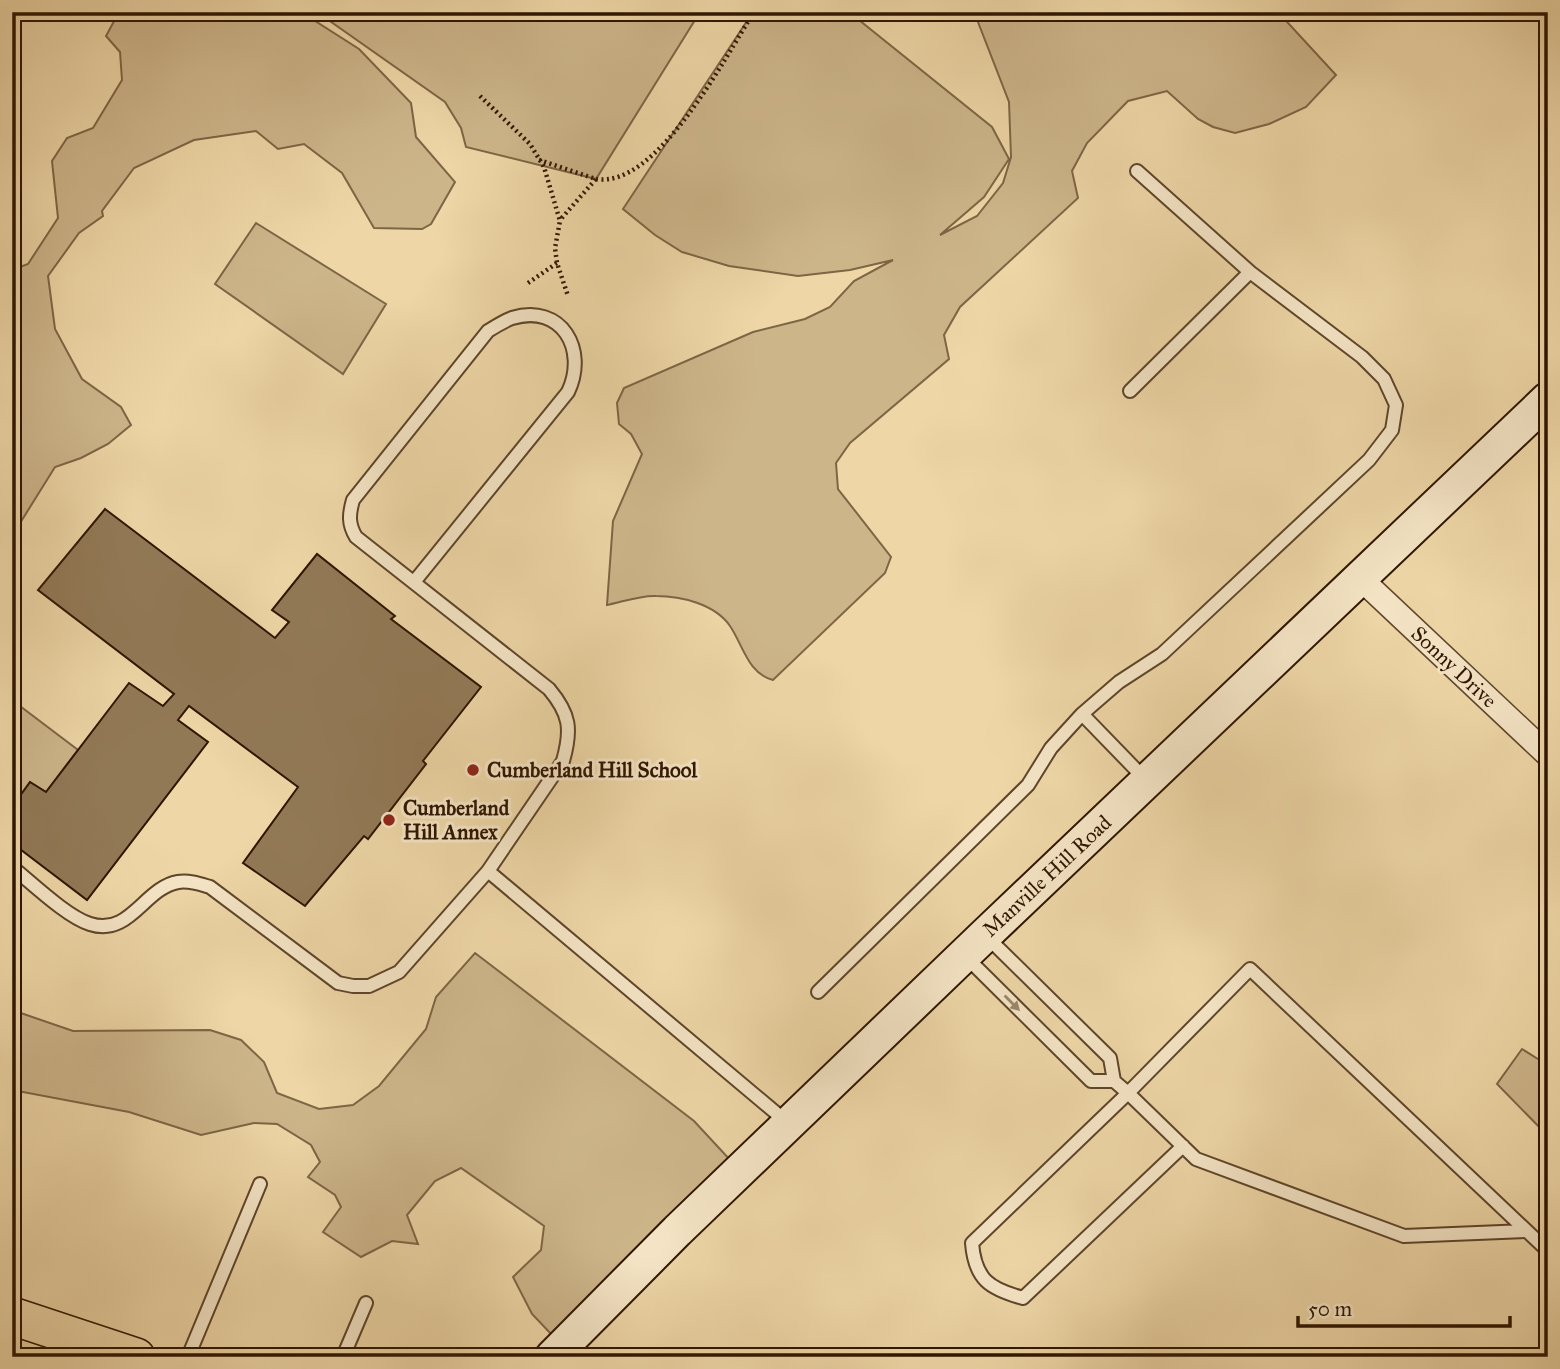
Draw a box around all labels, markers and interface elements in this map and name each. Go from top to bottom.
street label: Sonny Drive [1406,621,1503,714]
place label: Cumberland Hill School [487,757,698,783]
marker: Cumberland Hill School [465,762,481,778]
place label: Cumberland Hill Annex [403,795,510,845]
street label: Manville Hill Road [977,809,1117,942]
marker: Cumberland Hill Annex [381,812,397,828]
one-way arrow [1004,995,1020,1011]
scale bar [1298,1285,1509,1329]
text: 50 m [1308,1296,1353,1322]

